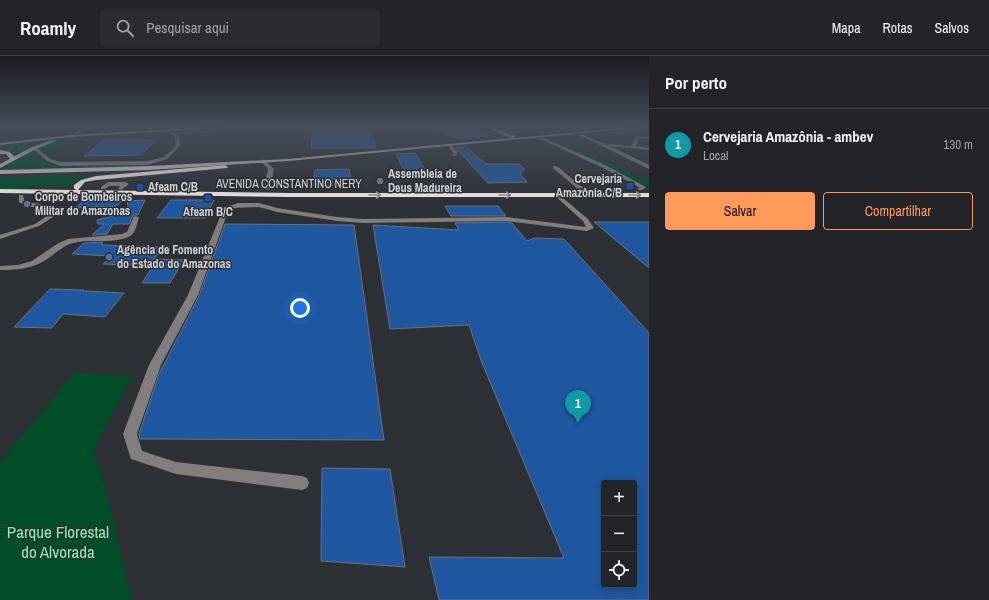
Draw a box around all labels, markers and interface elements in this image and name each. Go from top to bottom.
search box [100,10,380,46]
text: Roamly [20,15,76,41]
icon: search [114,17,136,39]
text: Pesquisar aqui [146,17,229,38]
text: Mapa [832,19,861,37]
text: Rotas [883,19,913,37]
text: Salvos [935,19,969,37]
text: Por perto [665,71,727,94]
text: Cervejaria Amazônia - ambev [703,126,873,147]
text: 1 [675,136,681,153]
text: 130 m [943,136,973,153]
text: Local [703,147,728,164]
place label: Assembleia de Deus Madureira [388,166,462,196]
place label: Cervejaria Amazônia C/B [556,171,623,201]
street label: AVENIDA CONSTANTINO NERY [215,176,362,192]
marker: Assembleia de Deus Madureira [375,176,385,186]
place label: Afeam C/B [148,179,198,195]
marker: Cervejaria Amazônia C/B [625,181,635,191]
marker: Afeam C/B [135,182,145,192]
place label: Corpo de Bombeiros Militar do Amazonas [35,189,133,219]
one-way arrow [368,191,381,199]
one-way arrow [498,191,511,199]
one-way arrow [628,191,641,199]
button: Salvar [665,192,815,230]
button: Compartilhar [823,192,973,230]
marker: Afeam B/C [203,193,213,203]
marker: Corpo de Bombeiros Militar do Amazonas [22,199,32,209]
place label: Afeam B/C [183,204,233,220]
place label: Agência de Fomento do Estado do Amazonas [117,242,231,272]
marker: Agência de Fomento do Estado do Amazonas [104,252,114,262]
your location [290,298,310,318]
pin: 1 [565,390,591,423]
map controls [601,480,637,588]
button: + [601,480,637,516]
button: − [601,516,637,552]
park label: Parque Florestal do Alvorada [7,520,109,563]
button: locate [601,552,637,588]

